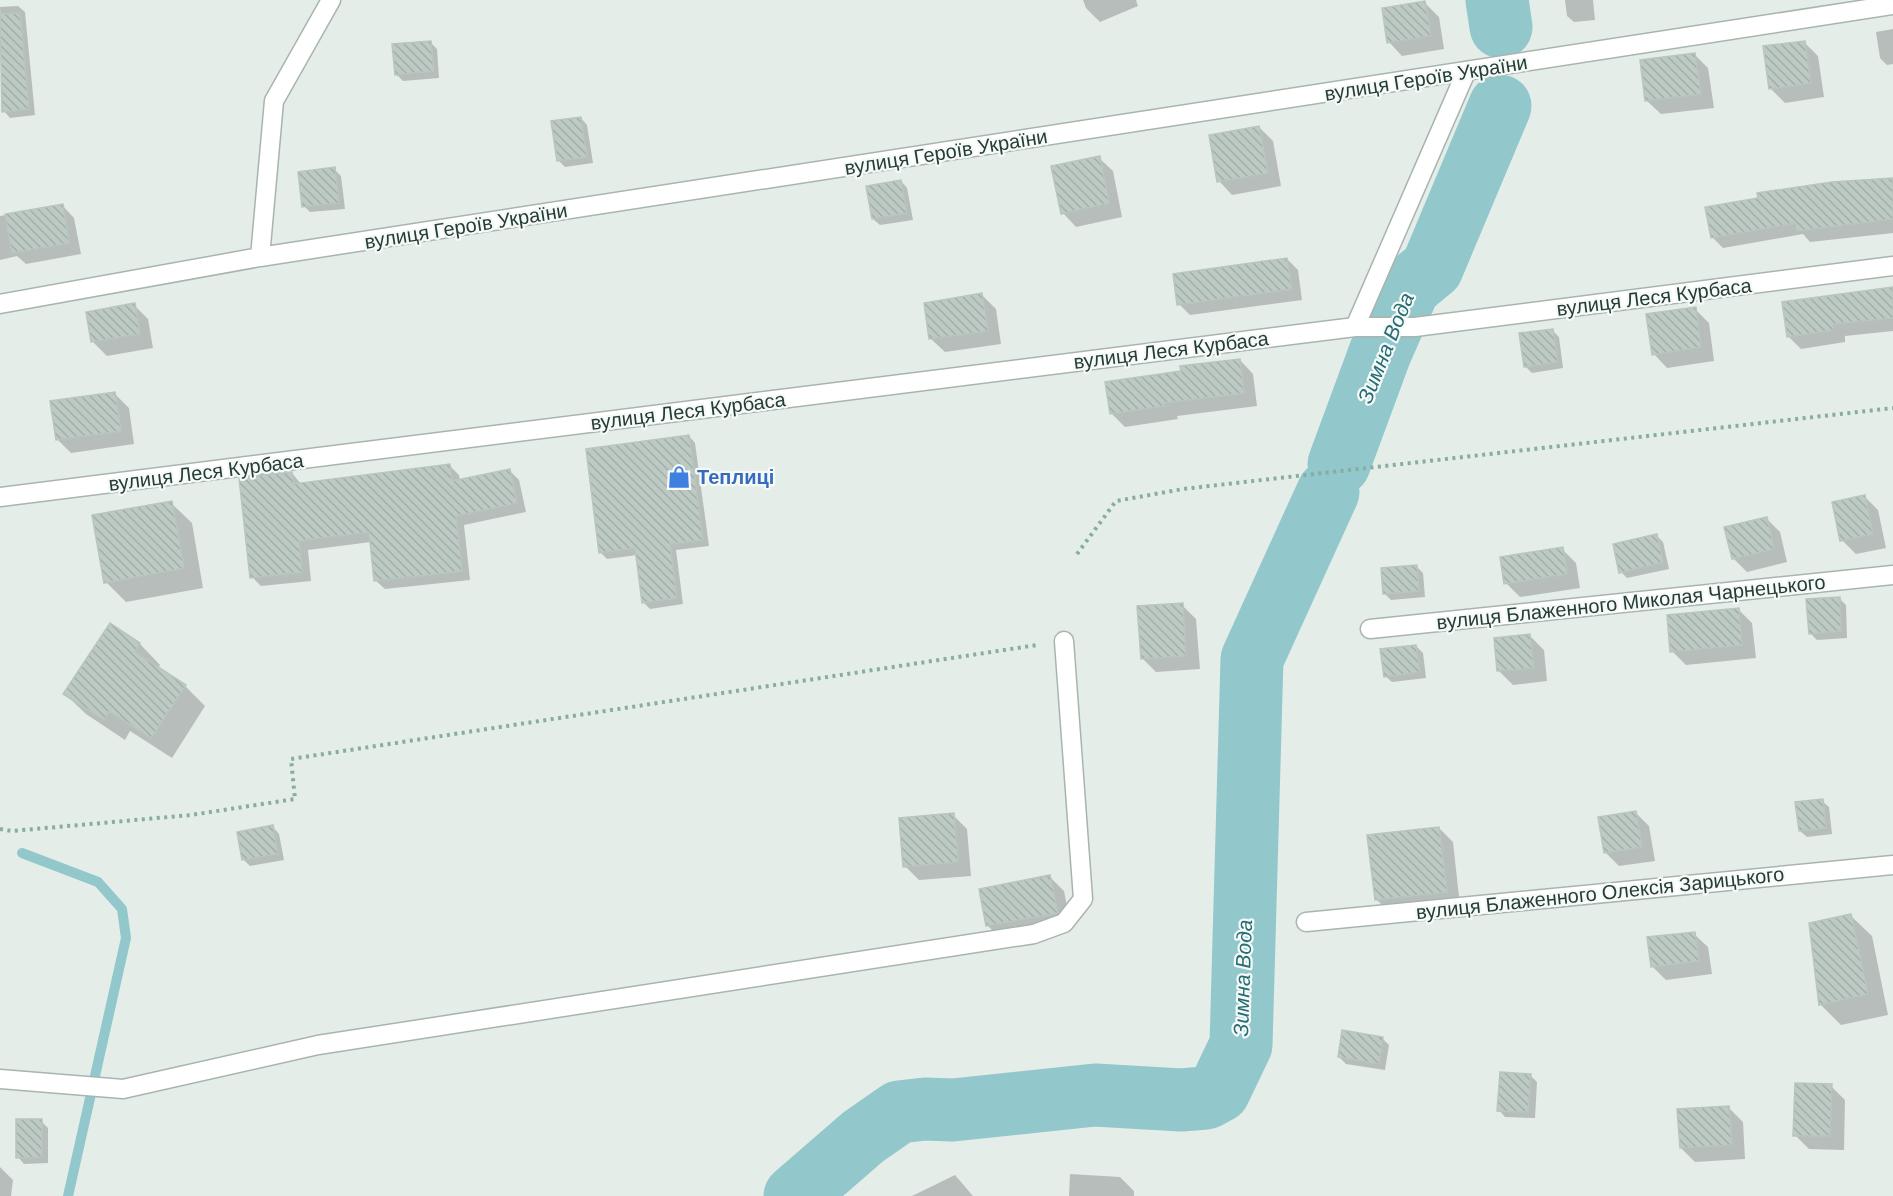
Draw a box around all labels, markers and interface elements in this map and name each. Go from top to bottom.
street label: вулиця Героїв України [1323,49,1529,107]
street label: вулиця Героїв України [843,123,1049,181]
street label: вулиця Героїв України [363,197,569,255]
street label: вулиця Леся Курбаса [1555,272,1754,322]
water label: Зимна Вода [1351,288,1421,408]
street label: вулиця Леся Курбаса [1072,325,1271,375]
street label: вулиця Леся Курбаса [589,386,788,436]
street label: вулиця Леся Курбаса [107,447,306,497]
shop icon: Теплиці [666,464,692,490]
place label: Теплиці [697,464,774,490]
street label: вулиця Блаженного Миколая Чарнецького [1435,569,1827,635]
street label: вулиця Блаженного Олексія Зарицького [1415,861,1785,925]
water label: Зимна Вода [1227,919,1259,1037]

